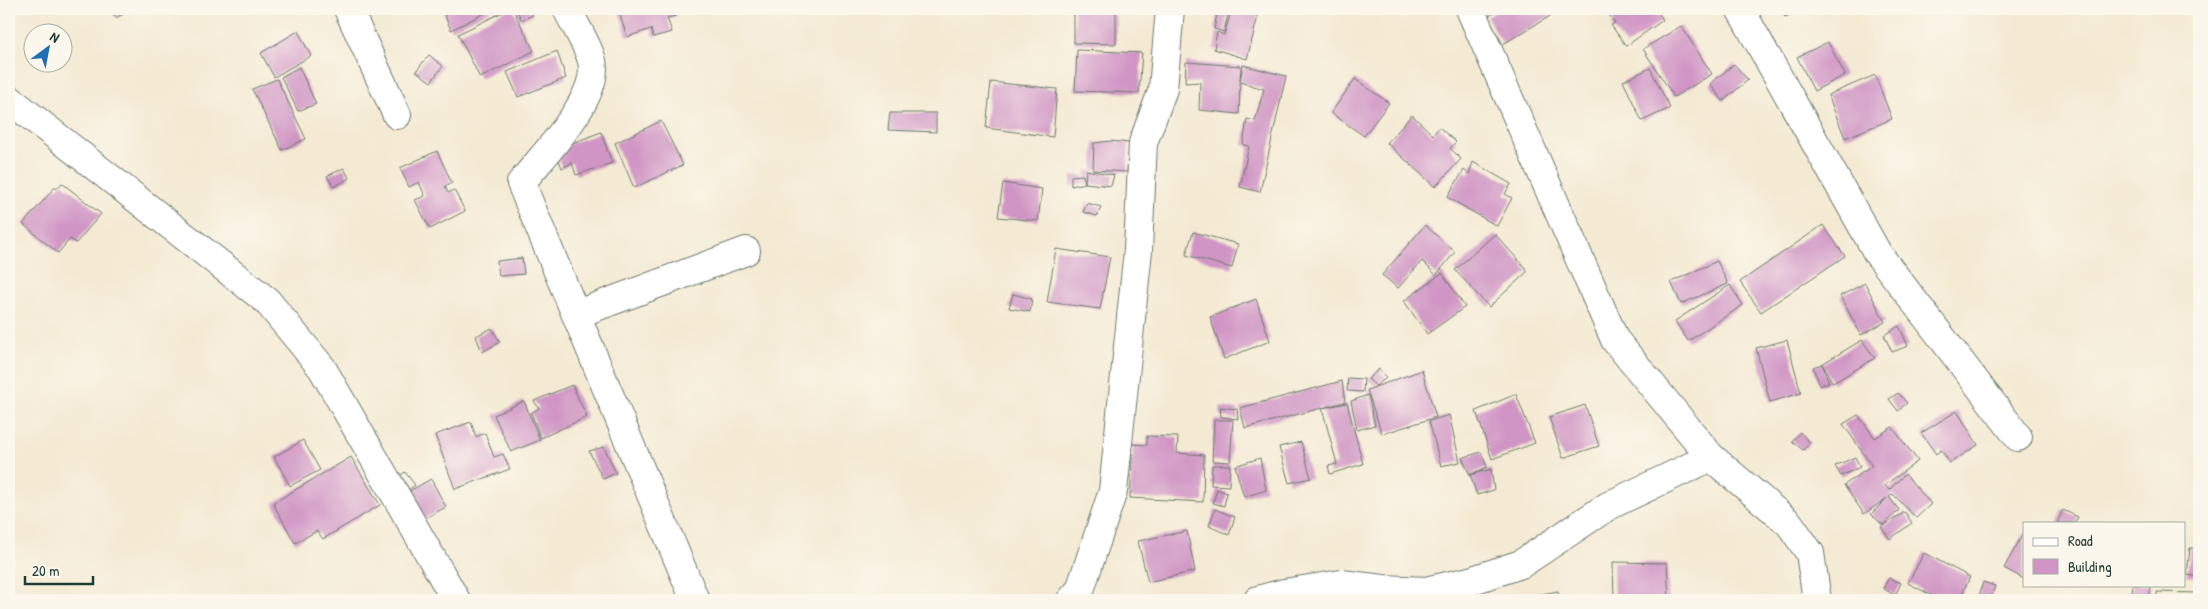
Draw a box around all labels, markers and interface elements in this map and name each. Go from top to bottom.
north arrow [22,22,72,72]
text: N [47,27,64,47]
legend [2023,522,2186,586]
text: Road [2068,530,2093,551]
scale bar [25,554,92,586]
text: Building [2068,556,2112,577]
text: 20 m [32,560,59,581]

